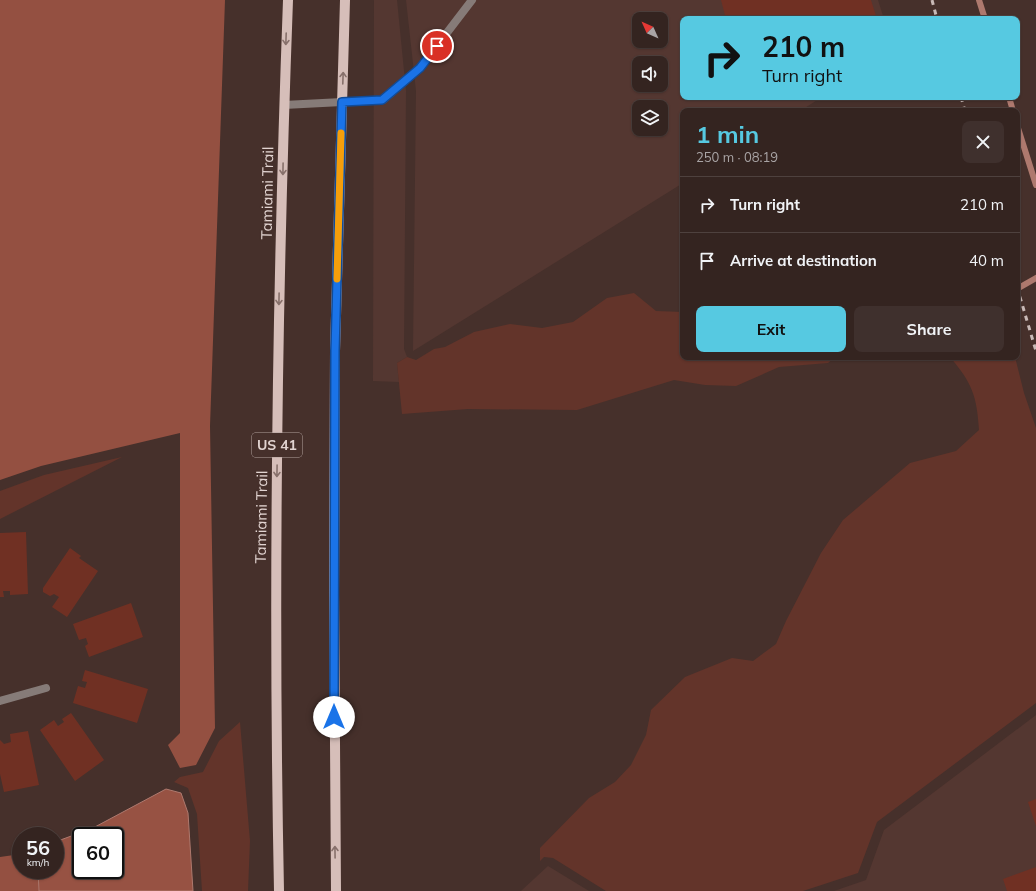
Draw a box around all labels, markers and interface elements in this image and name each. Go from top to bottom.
north arrow [632,12,668,48]
map controls [632,12,668,136]
pin [420,29,454,63]
text: 210 m [762,29,845,64]
one-way arrow [283,32,290,45]
icon: right [696,32,748,84]
icon: arrive [426,35,448,57]
button: sound [632,56,668,92]
text: Turn right [762,64,842,87]
one-way arrow [339,72,346,85]
button: layers [632,100,668,136]
text: 1 min [696,119,759,149]
button: close [962,121,1004,163]
street label: Tamiami Trail [257,146,277,240]
text: 250 m · 08:19 [696,149,778,165]
one-way arrow [279,162,286,175]
icon: right [696,194,718,216]
text: Turn right [730,195,800,214]
text: 210 m [960,195,1004,214]
icon: arrive [696,250,718,272]
text: Arrive at destination [730,251,877,270]
text: 40 m [969,251,1004,270]
one-way arrow [276,292,283,305]
button: Exit [696,306,846,352]
button: Share [854,306,1004,352]
road number: US 41 [252,433,302,457]
one-way arrow [273,464,280,477]
street label: Tamiami Trail [251,470,271,564]
position arrow [313,696,355,738]
speed limit sign: 60 [72,827,124,879]
text: 56 [26,835,50,860]
one-way arrow [332,846,339,859]
text: km/h [27,856,49,869]

